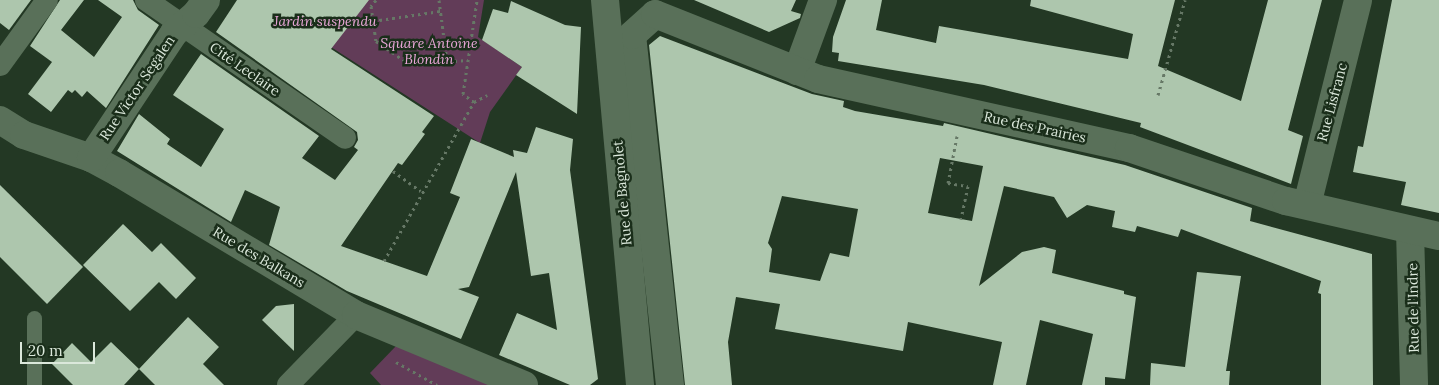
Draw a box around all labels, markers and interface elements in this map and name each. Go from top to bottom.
park label: Jardin suspendu [274,13,376,29]
street label: Rue Victor Segalen [96,33,178,143]
park label: Square Antoine Blondin [380,35,478,68]
street label: Cité Leclaire [207,39,283,99]
street label: Rue Lisfranc [1313,61,1351,143]
street label: Rue des Prairies [982,108,1088,146]
street label: Rue de Bagnolet [609,140,635,246]
street label: Rue des Balkans [210,223,308,291]
street label: Rue de l'Indre [1404,263,1422,353]
scale bar [22,332,98,364]
text: 20 m [28,341,63,360]

